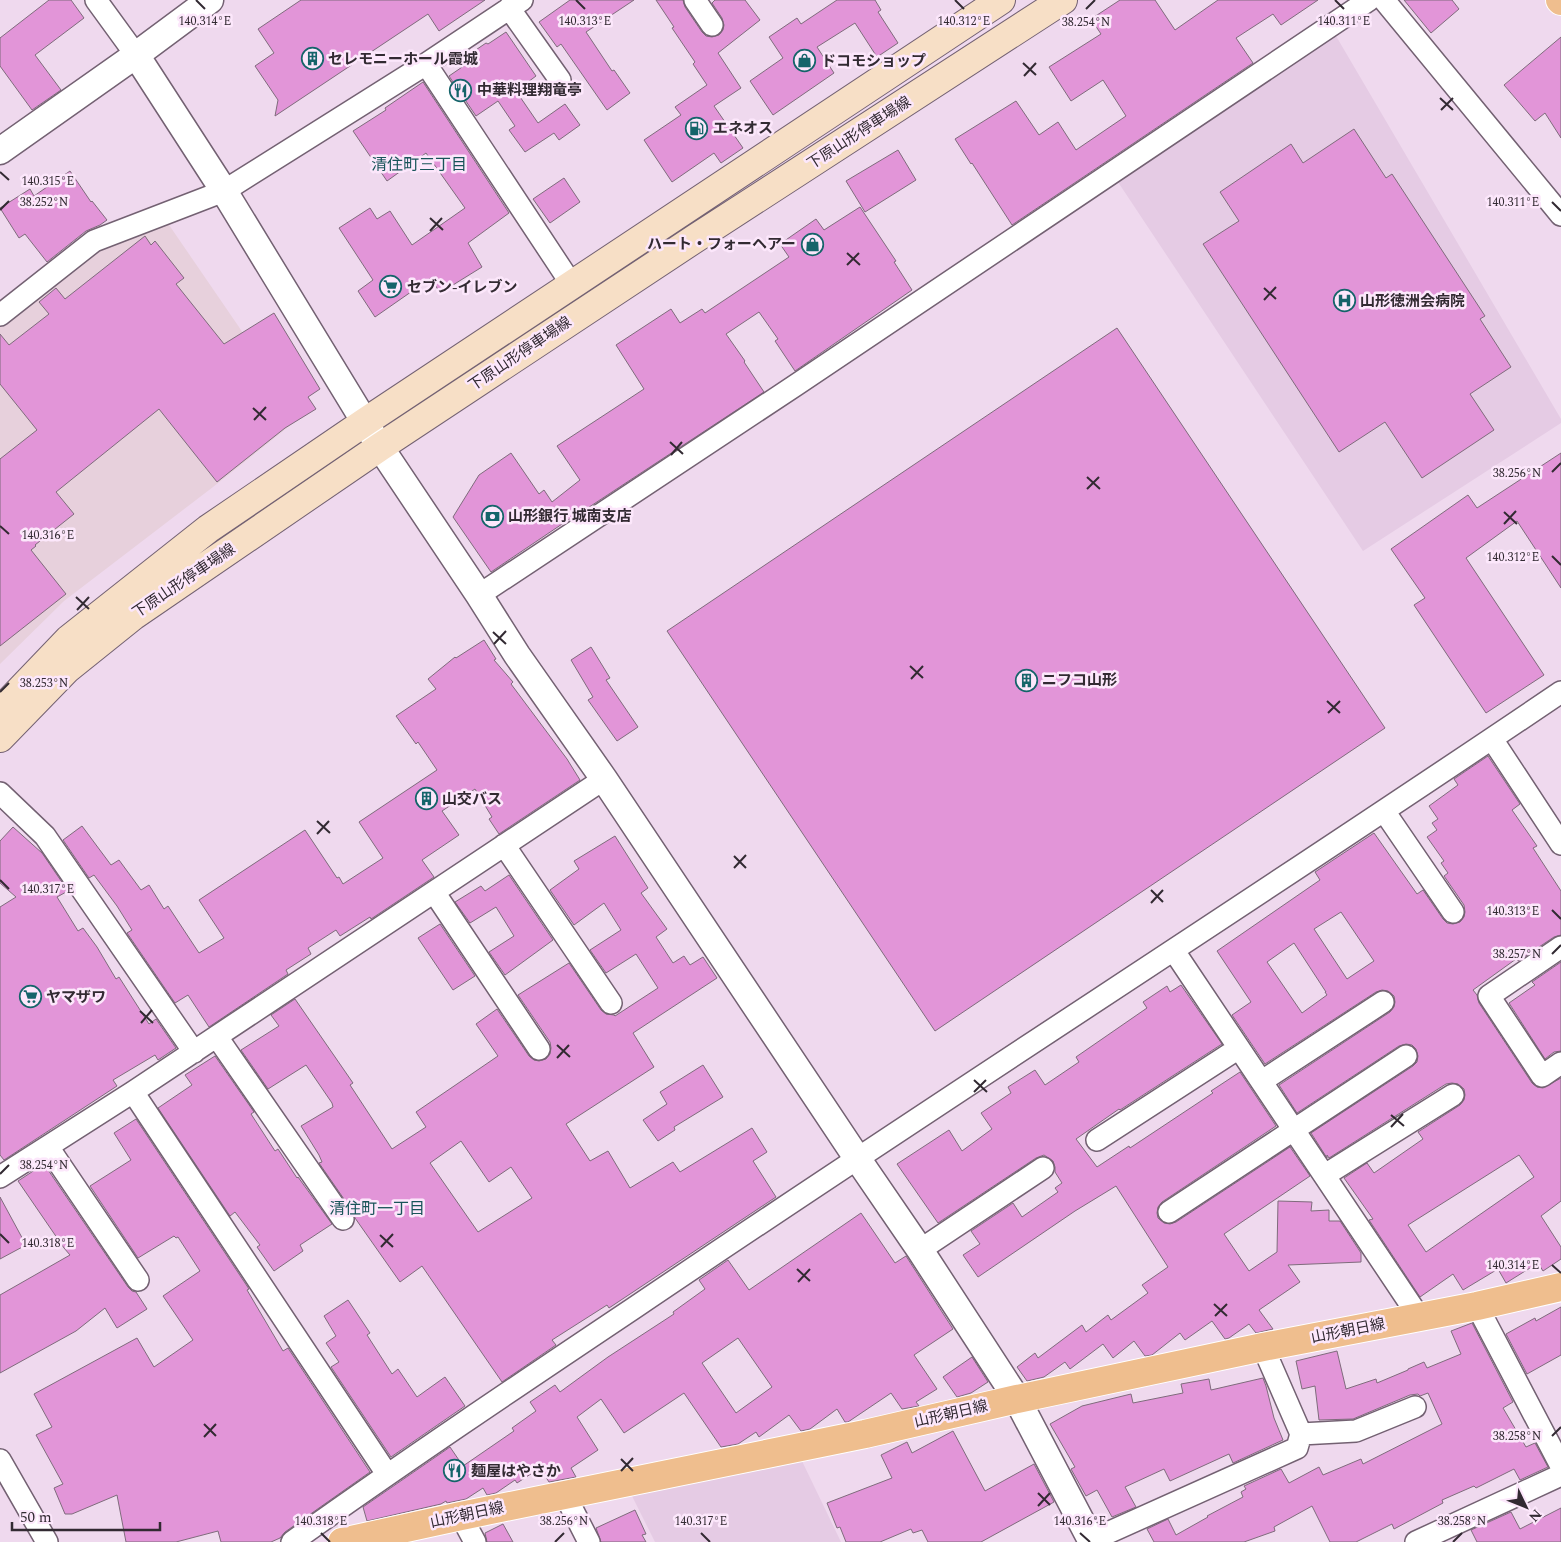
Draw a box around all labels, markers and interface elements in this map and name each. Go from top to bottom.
text: 140.314°E [179,12,231,31]
text: 140.313°E [559,12,611,31]
text: 140.312°E [938,12,990,31]
text: 140.311°E [1318,12,1370,31]
text: 38.254°N [1062,13,1110,32]
building icon: セレモニーホール霞城 [300,47,324,71]
place label: セレモニーホール霞城 [328,48,478,71]
shop icon: ドコモショップ [793,49,817,73]
place label: ドコモショップ [821,50,926,73]
restaurant icon: 中華料理翔竜亭 [449,78,473,102]
place label: 中華料理翔竜亭 [477,79,582,102]
street label: 下原山形停車場線 [802,91,916,175]
fuel station icon: エネオス [685,116,709,140]
place label: エネオス [713,117,773,140]
district label: 清住町三丁目 [371,153,467,177]
text: 140.315°E [22,172,74,191]
text: 38.252°N [20,193,68,212]
text: 140.311°E [1487,193,1539,212]
shop icon: ハート・フォーヘアー [800,232,824,256]
place label: ハート・フォーヘアー [647,233,796,256]
supermarket icon: セブン-イレブン [379,275,403,299]
place label: セブン-イレブン [407,276,518,299]
hospital icon: 山形徳洲会病院 [1332,289,1356,313]
place label: 山形徳洲会病院 [1360,290,1465,313]
street label: 下原山形停車場線 [464,311,576,397]
text: 38.256°N [1493,464,1541,483]
bank icon: 山形銀行 城南支店 [480,504,504,528]
place label: 山形銀行 城南支店 [508,505,632,528]
text: 140.316°E [22,526,74,545]
street label: 下原山形停車場線 [128,538,240,624]
text: 140.312°E [1487,548,1539,567]
building icon: ニフコ山形 [1014,668,1038,692]
place label: ニフコ山形 [1042,669,1117,692]
text: 38.253°N [20,674,68,693]
building icon: 山交バス [414,787,438,811]
place label: 山交バス [442,788,502,811]
text: 140.317°E [22,880,74,899]
text: 140.313°E [1487,902,1539,921]
text: 38.257°N [1493,945,1541,964]
supermarket icon: ヤマザワ [18,985,42,1009]
place label: ヤマザワ [46,986,106,1009]
text: 38.254°N [20,1156,68,1175]
district label: 清住町一丁目 [329,1197,425,1221]
text: 140.318°E [22,1234,74,1253]
text: 140.314°E [1487,1256,1539,1275]
street label: 山形朝日線 [1309,1313,1387,1349]
street label: 山形朝日線 [912,1394,990,1434]
text: 38.258°N [1493,1427,1541,1446]
restaurant icon: 麺屋はやさか [443,1459,467,1483]
place label: 麺屋はやさか [471,1460,561,1483]
north arrow [1501,1482,1551,1532]
street label: 山形朝日線 [428,1496,506,1534]
scale bar [12,1500,160,1532]
text: N [1524,1504,1547,1527]
text: 50 m [20,1506,52,1529]
text: 140.318°E [295,1512,347,1531]
text: 38.256°N [540,1512,588,1531]
text: 140.317°E [675,1512,727,1531]
text: 140.316°E [1054,1512,1106,1531]
text: 38.258°N [1438,1512,1486,1531]

